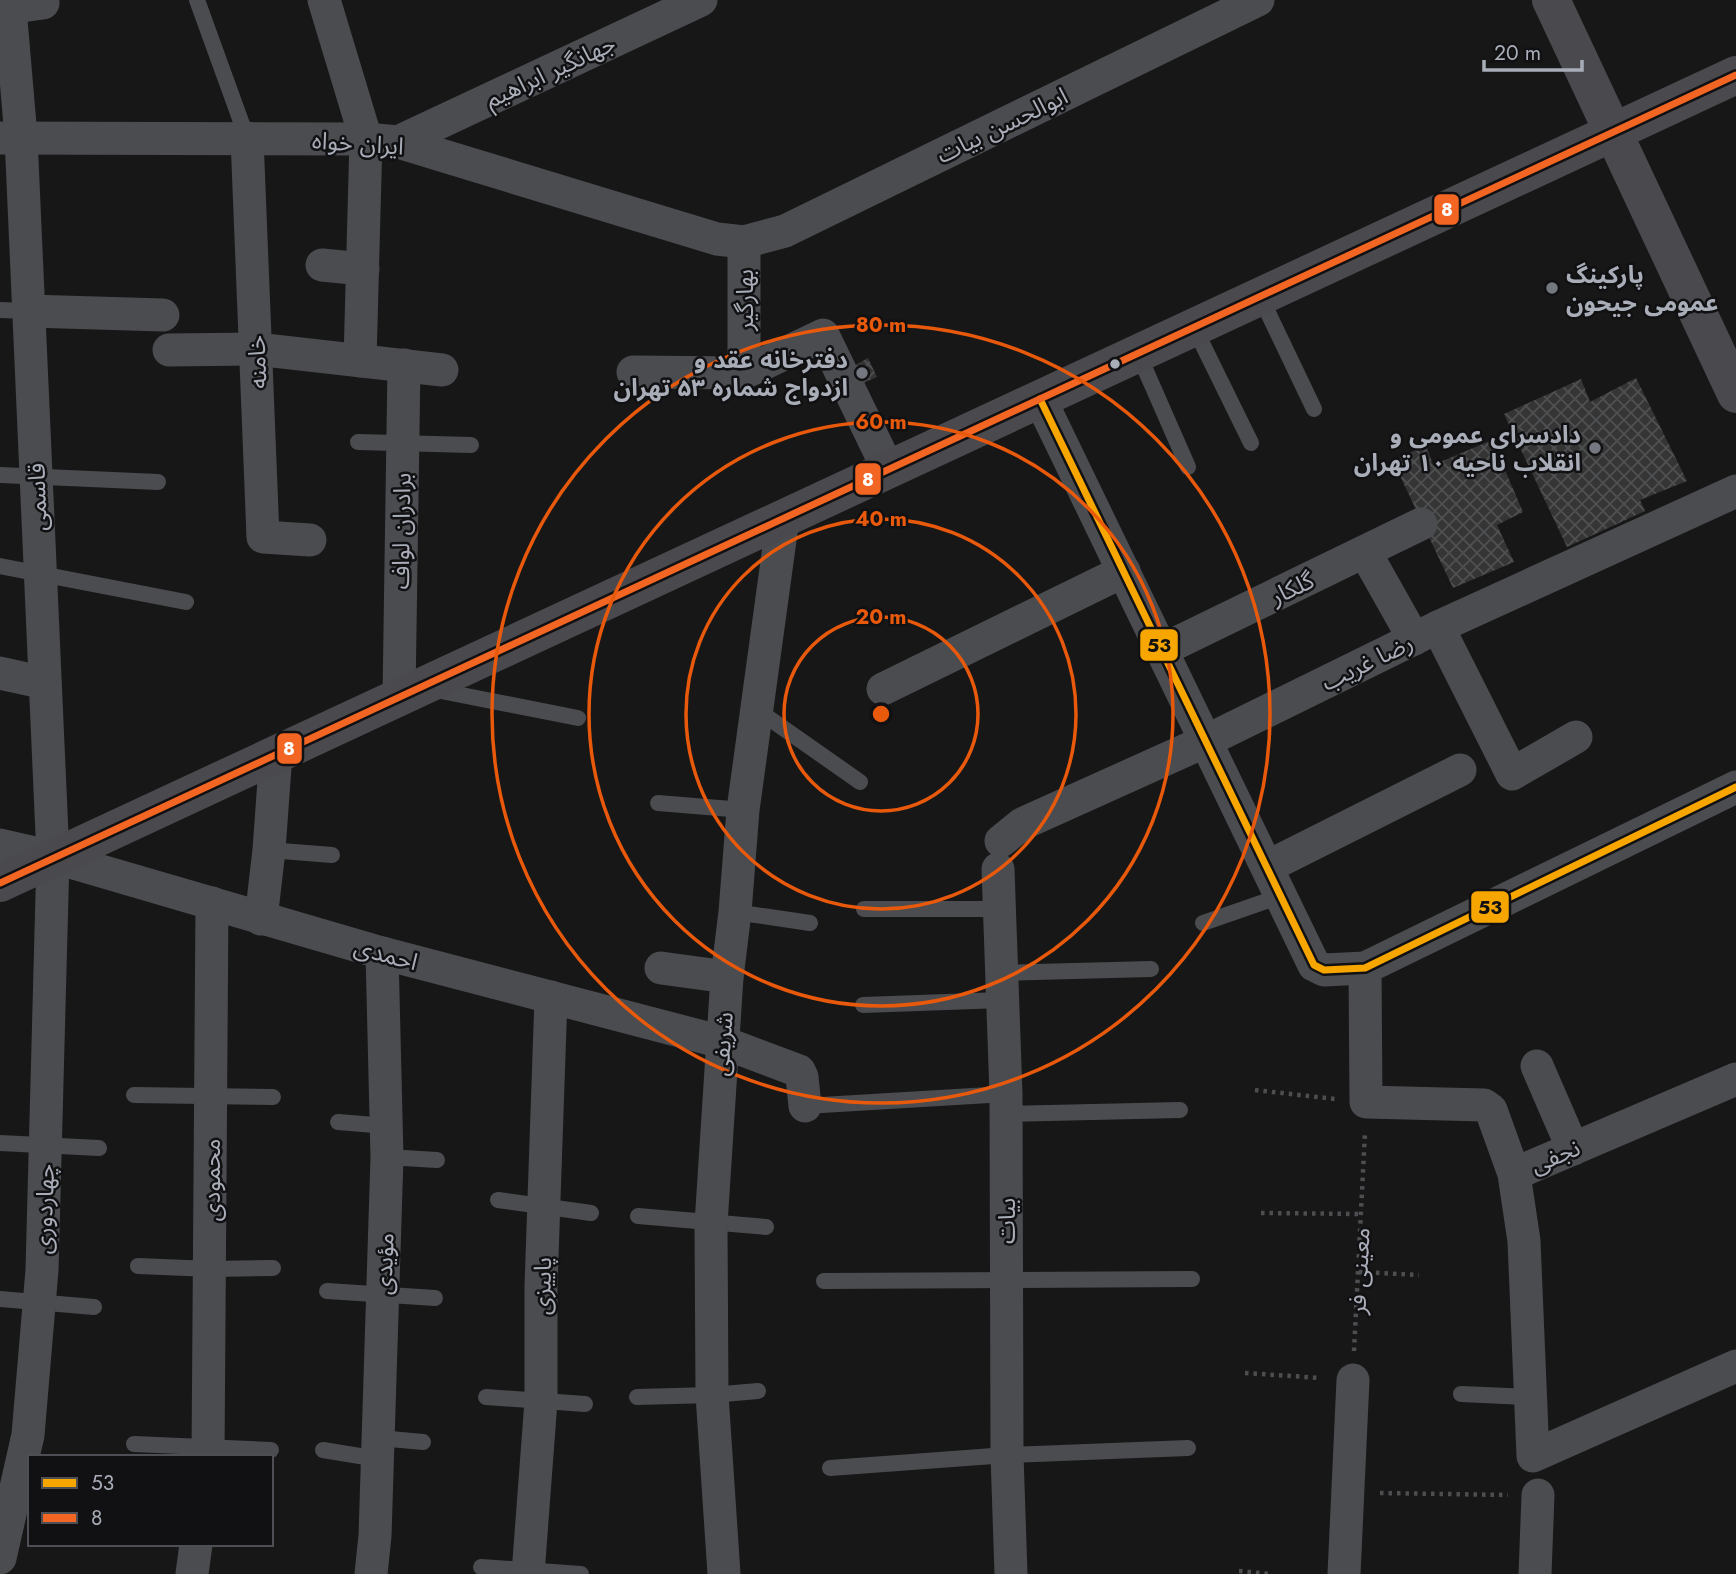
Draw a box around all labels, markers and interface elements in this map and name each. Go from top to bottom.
street label: جهانگیر ابراهیم [479,25,621,117]
scale bar [1484,28,1582,72]
text: 20 m [1494,38,1541,68]
street label: ابوالحسن بیات [930,78,1074,172]
street label: ایران خواه [311,122,405,164]
line badge: 8 [1433,193,1460,226]
text: 8 [1441,196,1453,223]
place label: پارکینگ عمومی جیحون [1566,257,1718,320]
street label: بهارگیر [727,269,762,332]
marker: پارکینگ عمومی جیحون [1544,280,1560,296]
text: 80 m [856,310,906,340]
street label: خامنه [239,335,275,389]
place label: دفترخانه عقد و ازدواج شماره ۵۳ تهران [613,342,848,405]
unlabelled marker [1108,357,1122,371]
marker: دفترخانه عقد و ازدواج شماره ۵۳ تهران [854,365,870,381]
text: 60 m [855,407,907,437]
place label: دادسرای عمومی و انقلاب ناحیه ۱۰ تهران [1354,417,1581,480]
marker: دادسرای عمومی و انقلاب ناحیه ۱۰ تهران [1587,440,1603,456]
street label: قاسمی [18,462,56,532]
line badge: 8 [854,462,882,496]
text: 8 [862,466,874,493]
street label: برادران لواف [382,472,420,590]
text: 40 m [855,504,907,534]
street label: گلکار [1263,562,1321,614]
text: 20 m [855,602,907,632]
street label: رضا غریب [1315,625,1419,699]
line badge: 53 [1139,628,1179,662]
text: 53 [1147,632,1171,659]
centre of rings [869,702,893,726]
line badge: 8 [276,732,303,765]
text: 8 [283,735,295,762]
line badge: 53 [1470,890,1510,924]
text: 53 [1478,894,1502,921]
street label: احمدی [350,929,422,979]
street label: شریفی [702,1011,742,1077]
street label: نجفی [1525,1130,1585,1182]
street label: محمودی [194,1139,229,1221]
street label: چهاردوری [25,1163,63,1255]
street label: بیات [989,1198,1024,1244]
street label: معینی فر [1339,1226,1379,1317]
street label: مؤیدی [365,1232,403,1296]
street label: پاییزی [524,1257,560,1315]
legend [28,1455,273,1546]
text: 53 [91,1468,114,1498]
text: 8 [91,1503,102,1533]

